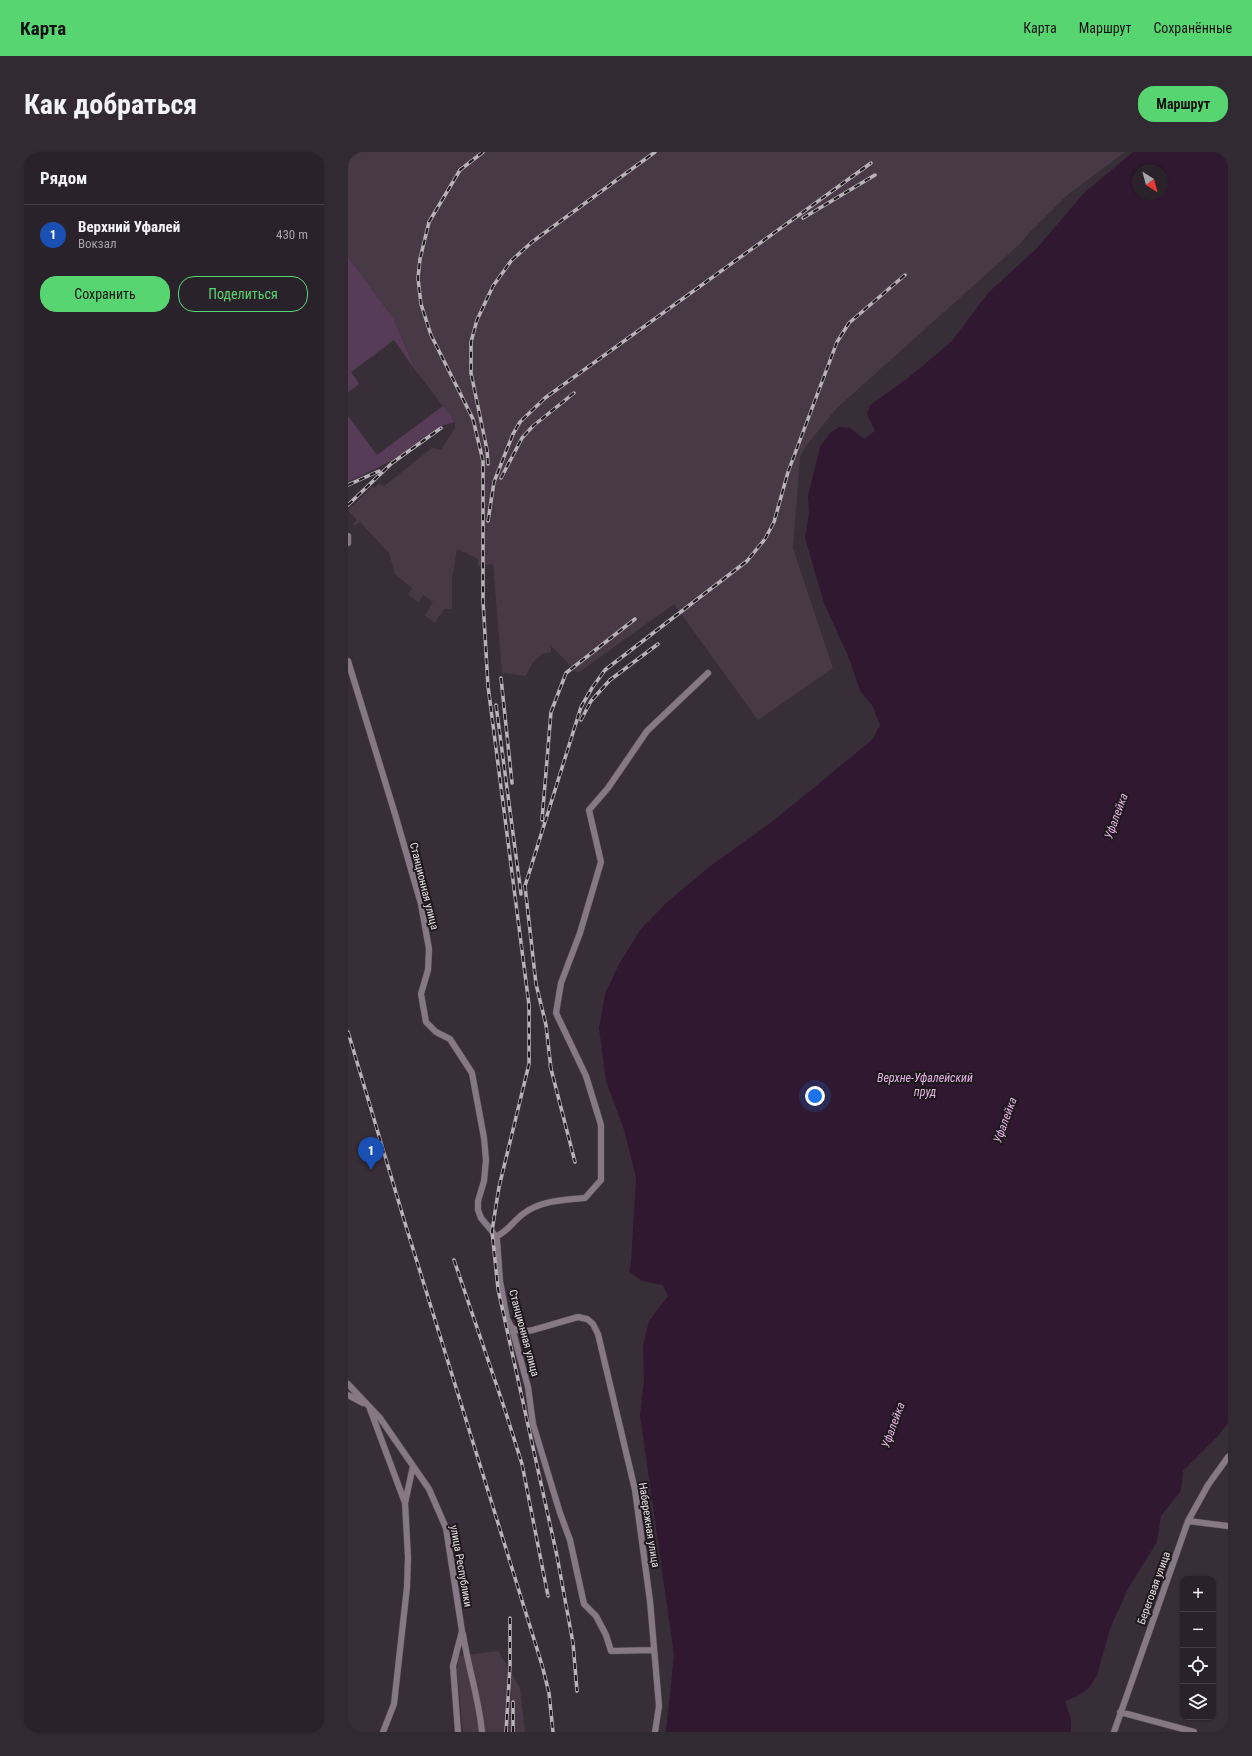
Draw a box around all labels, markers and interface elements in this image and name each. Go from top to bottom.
text: Карта [20,17,66,40]
text: Карта [1023,20,1057,36]
text: Маршрут [1079,20,1131,36]
text: Сохранённые [1153,20,1232,36]
button: Маршрут [1138,86,1228,122]
text: Как добраться [24,88,197,121]
north arrow [1132,164,1168,200]
text: Рядом [40,168,87,188]
text: Верхний Уфалей [78,218,180,236]
text: 1 [50,227,56,242]
text: 430 m [276,227,308,242]
text: Вокзал [78,236,117,251]
button: Сохранить [40,276,170,312]
button: Поделиться [178,276,308,312]
water label: Уфалейка [1101,791,1131,841]
street label: Станционная улица [407,841,441,931]
water label: Верхне-Уфалейский пруд [877,1071,973,1099]
your location [805,1086,825,1106]
water label: Уфалейка [990,1095,1020,1145]
pin: 1 [358,1137,384,1170]
street label: Станционная улица [506,1288,542,1378]
water label: Уфалейка [878,1400,908,1450]
street label: Набережная улица [636,1482,662,1568]
street label: улица Республики [447,1524,475,1608]
street label: Береговая улица [1135,1550,1173,1626]
map controls [1180,1576,1216,1720]
button: + [1180,1576,1216,1612]
button: − [1180,1612,1216,1648]
button: locate [1180,1648,1216,1684]
button: layers [1180,1684,1216,1720]

